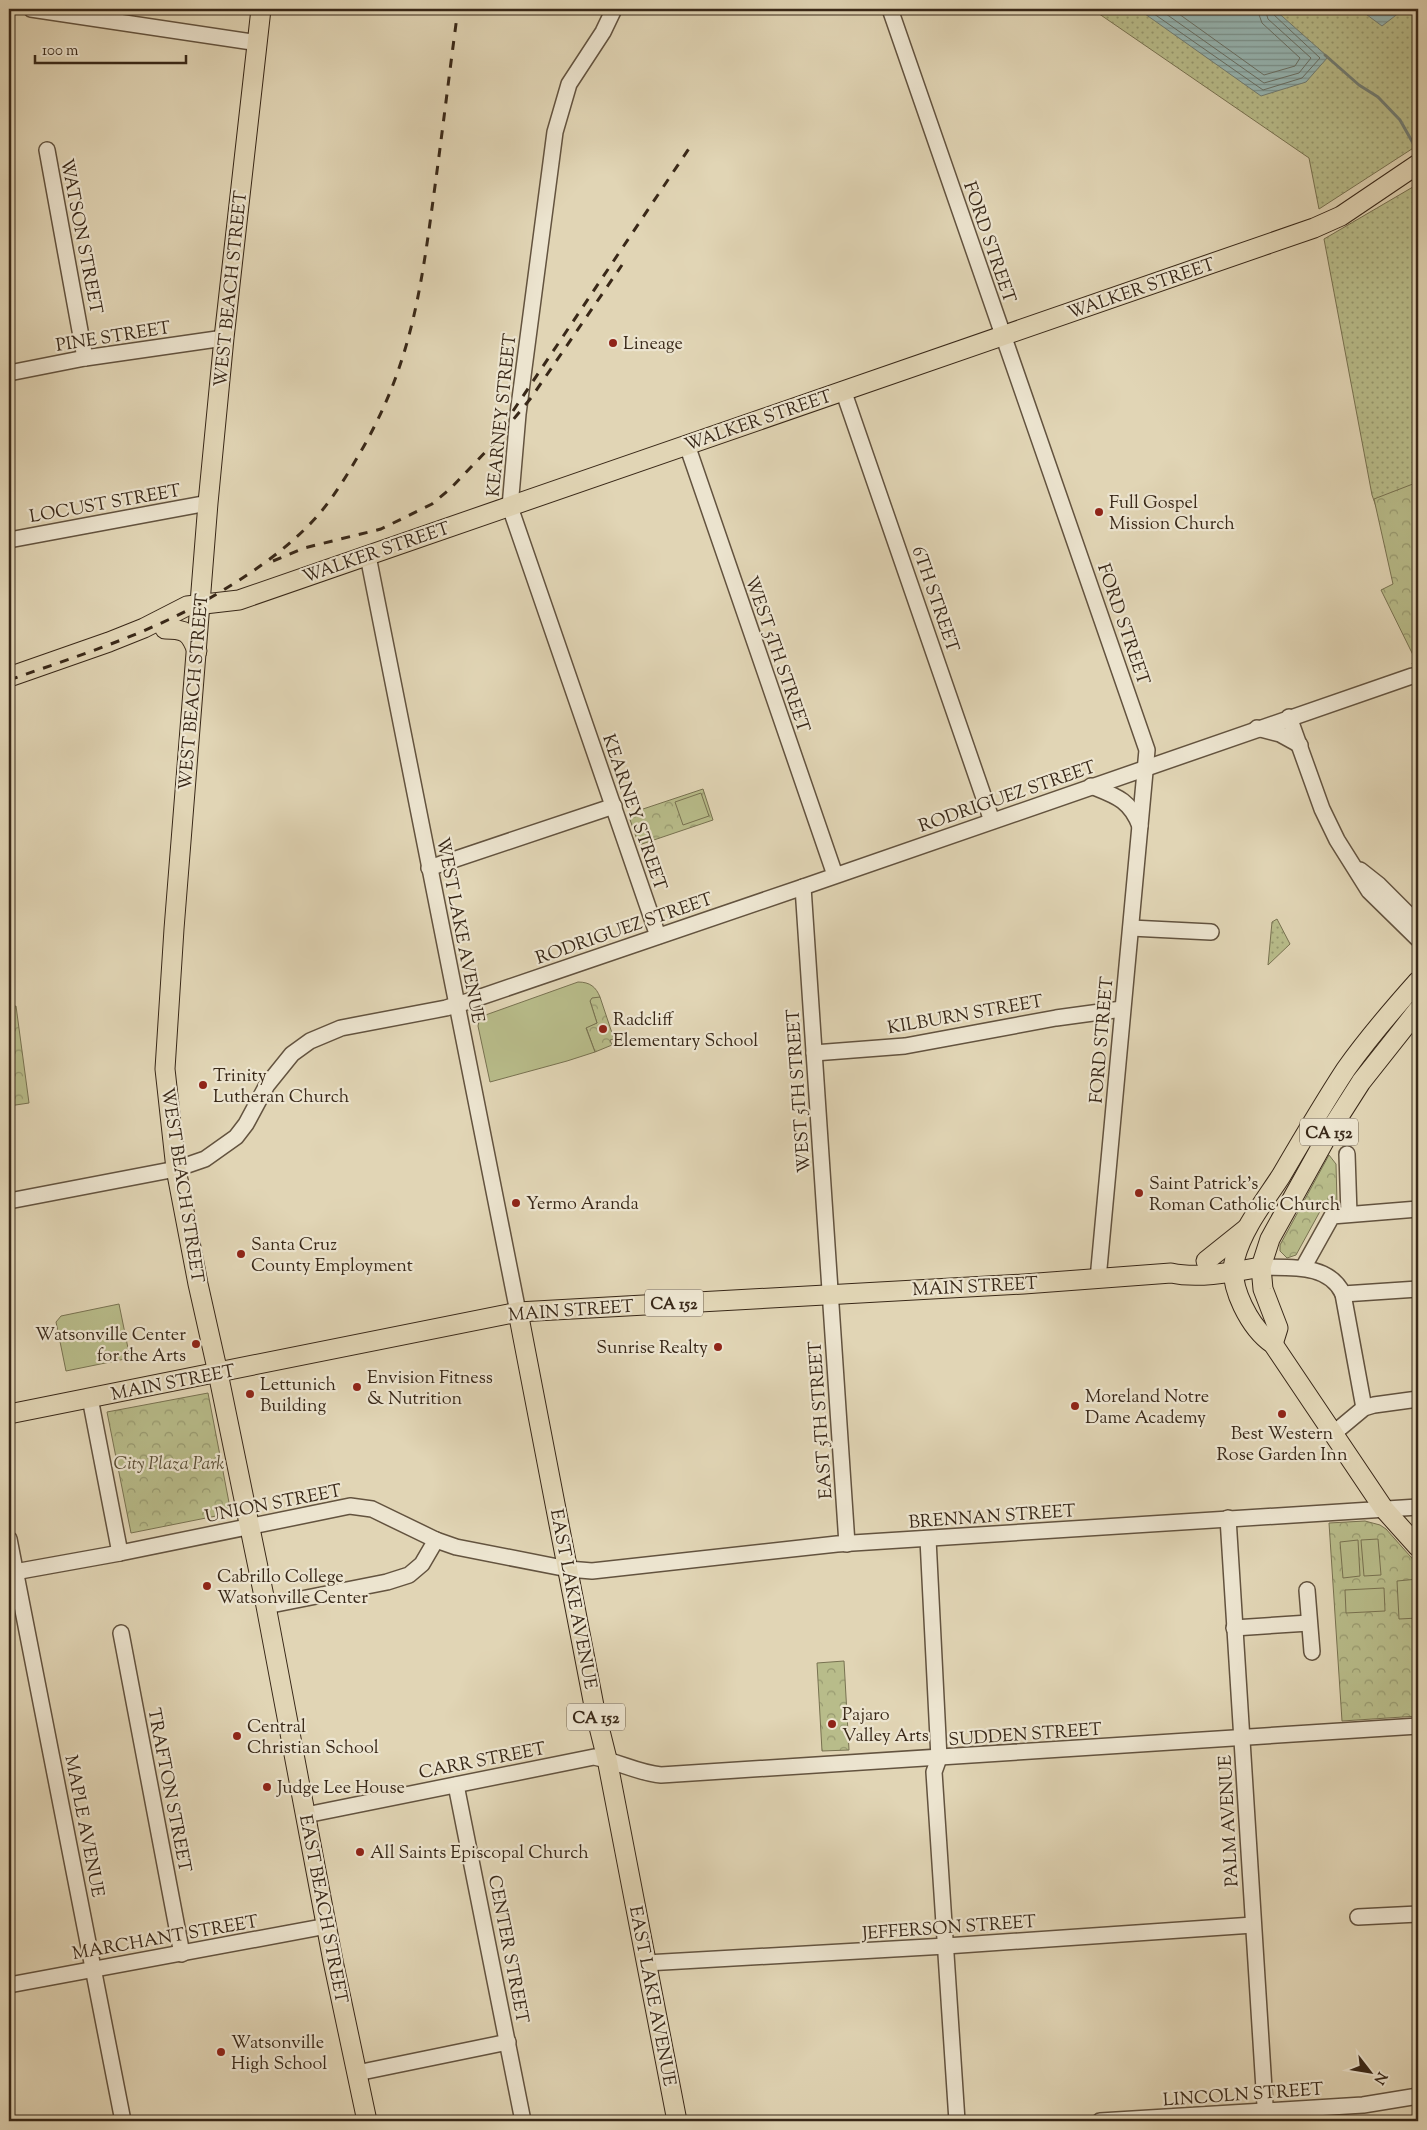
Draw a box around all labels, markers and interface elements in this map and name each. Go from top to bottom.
scale bar [35,32,186,64]
text: 100 m [42,41,79,62]
street label: WATSON STREET [52,156,108,317]
street label: FORD STREET [955,178,1021,307]
street label: WEST BEACH STREET [209,189,255,389]
street label: WALKER STREET [1064,252,1219,327]
street label: PINE STREET [54,316,173,360]
street label: KEARNEY STREET [481,332,525,498]
place label: Lineage [623,332,683,358]
marker: Lineage [607,337,619,349]
street label: WALKER STREET [681,384,836,459]
street label: LOCUST STREET [28,479,183,531]
place label: Full Gospel Mission Church [1109,491,1235,538]
marker: Full Gospel Mission Church [1093,506,1105,518]
street label: WALKER STREET [299,516,454,591]
street label: 6TH STREET [904,543,964,656]
street label: FORD STREET [1089,560,1155,689]
street label: WEST 5TH STREET [737,573,815,737]
street label: WEST BEACH STREET [173,592,217,792]
street label: KEARNEY STREET [594,731,672,895]
street label: RODRIGUEZ STREET [916,755,1100,840]
street label: WEST LAKE AVENUE [428,835,490,1026]
street label: RODRIGUEZ STREET [533,887,717,972]
street label: FORD STREET [1085,975,1122,1105]
street label: KILBURN STREET [885,989,1046,1042]
place label: Radcliff Elementary School [613,1008,758,1055]
street label: WEST 5TH STREET [781,1008,819,1174]
marker: Radcliff Elementary School [597,1023,609,1035]
place label: Trinity Lutheran Church [213,1064,350,1111]
marker: Trinity Lutheran Church [197,1079,209,1091]
street label: WEST BEACH STREET [153,1086,209,1285]
road number: CA 152 [1300,1118,1358,1146]
place label: Saint Patrick's Roman Catholic Church [1149,1172,1341,1219]
marker: Saint Patrick's Roman Catholic Church [1133,1187,1145,1199]
place label: Yermo Aranda [526,1192,639,1218]
marker: Yermo Aranda [510,1197,522,1209]
place label: Santa Cruz County Employment [251,1233,413,1280]
marker: Santa Cruz County Employment [235,1248,247,1260]
street label: MAIN STREET [912,1272,1039,1304]
road number: CA 152 [645,1290,703,1316]
street label: MAIN STREET [507,1295,635,1329]
place label: Watsonville Center for the Arts [35,1323,186,1370]
place label: Sunrise Realty [596,1336,708,1362]
marker: Watsonville Center for the Arts [190,1338,202,1350]
street label: EAST 5TH STREET [803,1340,840,1500]
marker: Sunrise Realty [712,1341,724,1353]
street label: MAIN STREET [109,1359,238,1409]
place label: Envision Fitness & Nutrition [367,1366,493,1413]
place label: Lettunich Building [260,1373,337,1420]
marker: Envision Fitness & Nutrition [351,1381,363,1393]
place label: Moreland Notre Dame Academy [1085,1385,1209,1432]
marker: Lettunich Building [244,1388,256,1400]
marker: Moreland Notre Dame Academy [1069,1400,1081,1412]
marker: Best Western Rose Garden Inn [1276,1408,1288,1420]
place label: Best Western Rose Garden Inn [1216,1422,1348,1469]
park label: City Plaza Park [113,1452,225,1478]
street label: UNION STREET [203,1479,344,1531]
street label: BRENNAN STREET [908,1499,1077,1537]
street label: EAST LAKE AVENUE [542,1507,602,1692]
place label: Cabrillo College Watsonville Center [217,1565,368,1612]
marker: Cabrillo College Watsonville Center [201,1580,213,1592]
place label: Pajaro Valley Arts [842,1703,929,1750]
road number: CA 152 [567,1704,625,1730]
street label: TRAFTON STREET [139,1706,197,1875]
place label: Central Christian School [247,1715,379,1762]
marker: Pajaro Valley Arts [826,1718,838,1730]
street label: SUDDEN STREET [948,1718,1103,1754]
marker: Central Christian School [231,1730,243,1742]
street label: CARR STREET [417,1737,548,1787]
street label: MAPLE AVENUE [57,1753,110,1900]
street label: PALM AVENUE [1214,1754,1246,1887]
place label: Judge Lee House [276,1776,405,1802]
marker: Judge Lee House [261,1781,273,1793]
street label: EAST BEACH STREET [291,1813,353,2006]
place label: All Saints Episcopal Church [370,1841,589,1867]
marker: All Saints Episcopal Church [354,1846,366,1858]
street label: CENTER STREET [480,1873,534,2026]
street label: EAST LAKE AVENUE [621,1904,681,2089]
street label: MARCHANT STREET [70,1910,261,1968]
street label: JEFFERSON STREET [860,1910,1037,1948]
place label: Watsonville High School [231,2031,327,2078]
marker: Watsonville High School [215,2046,227,2058]
north arrow [1344,2048,1394,2098]
text: N [1368,2068,1391,2088]
street label: LINCOLN STREET [1162,2077,1325,2115]

